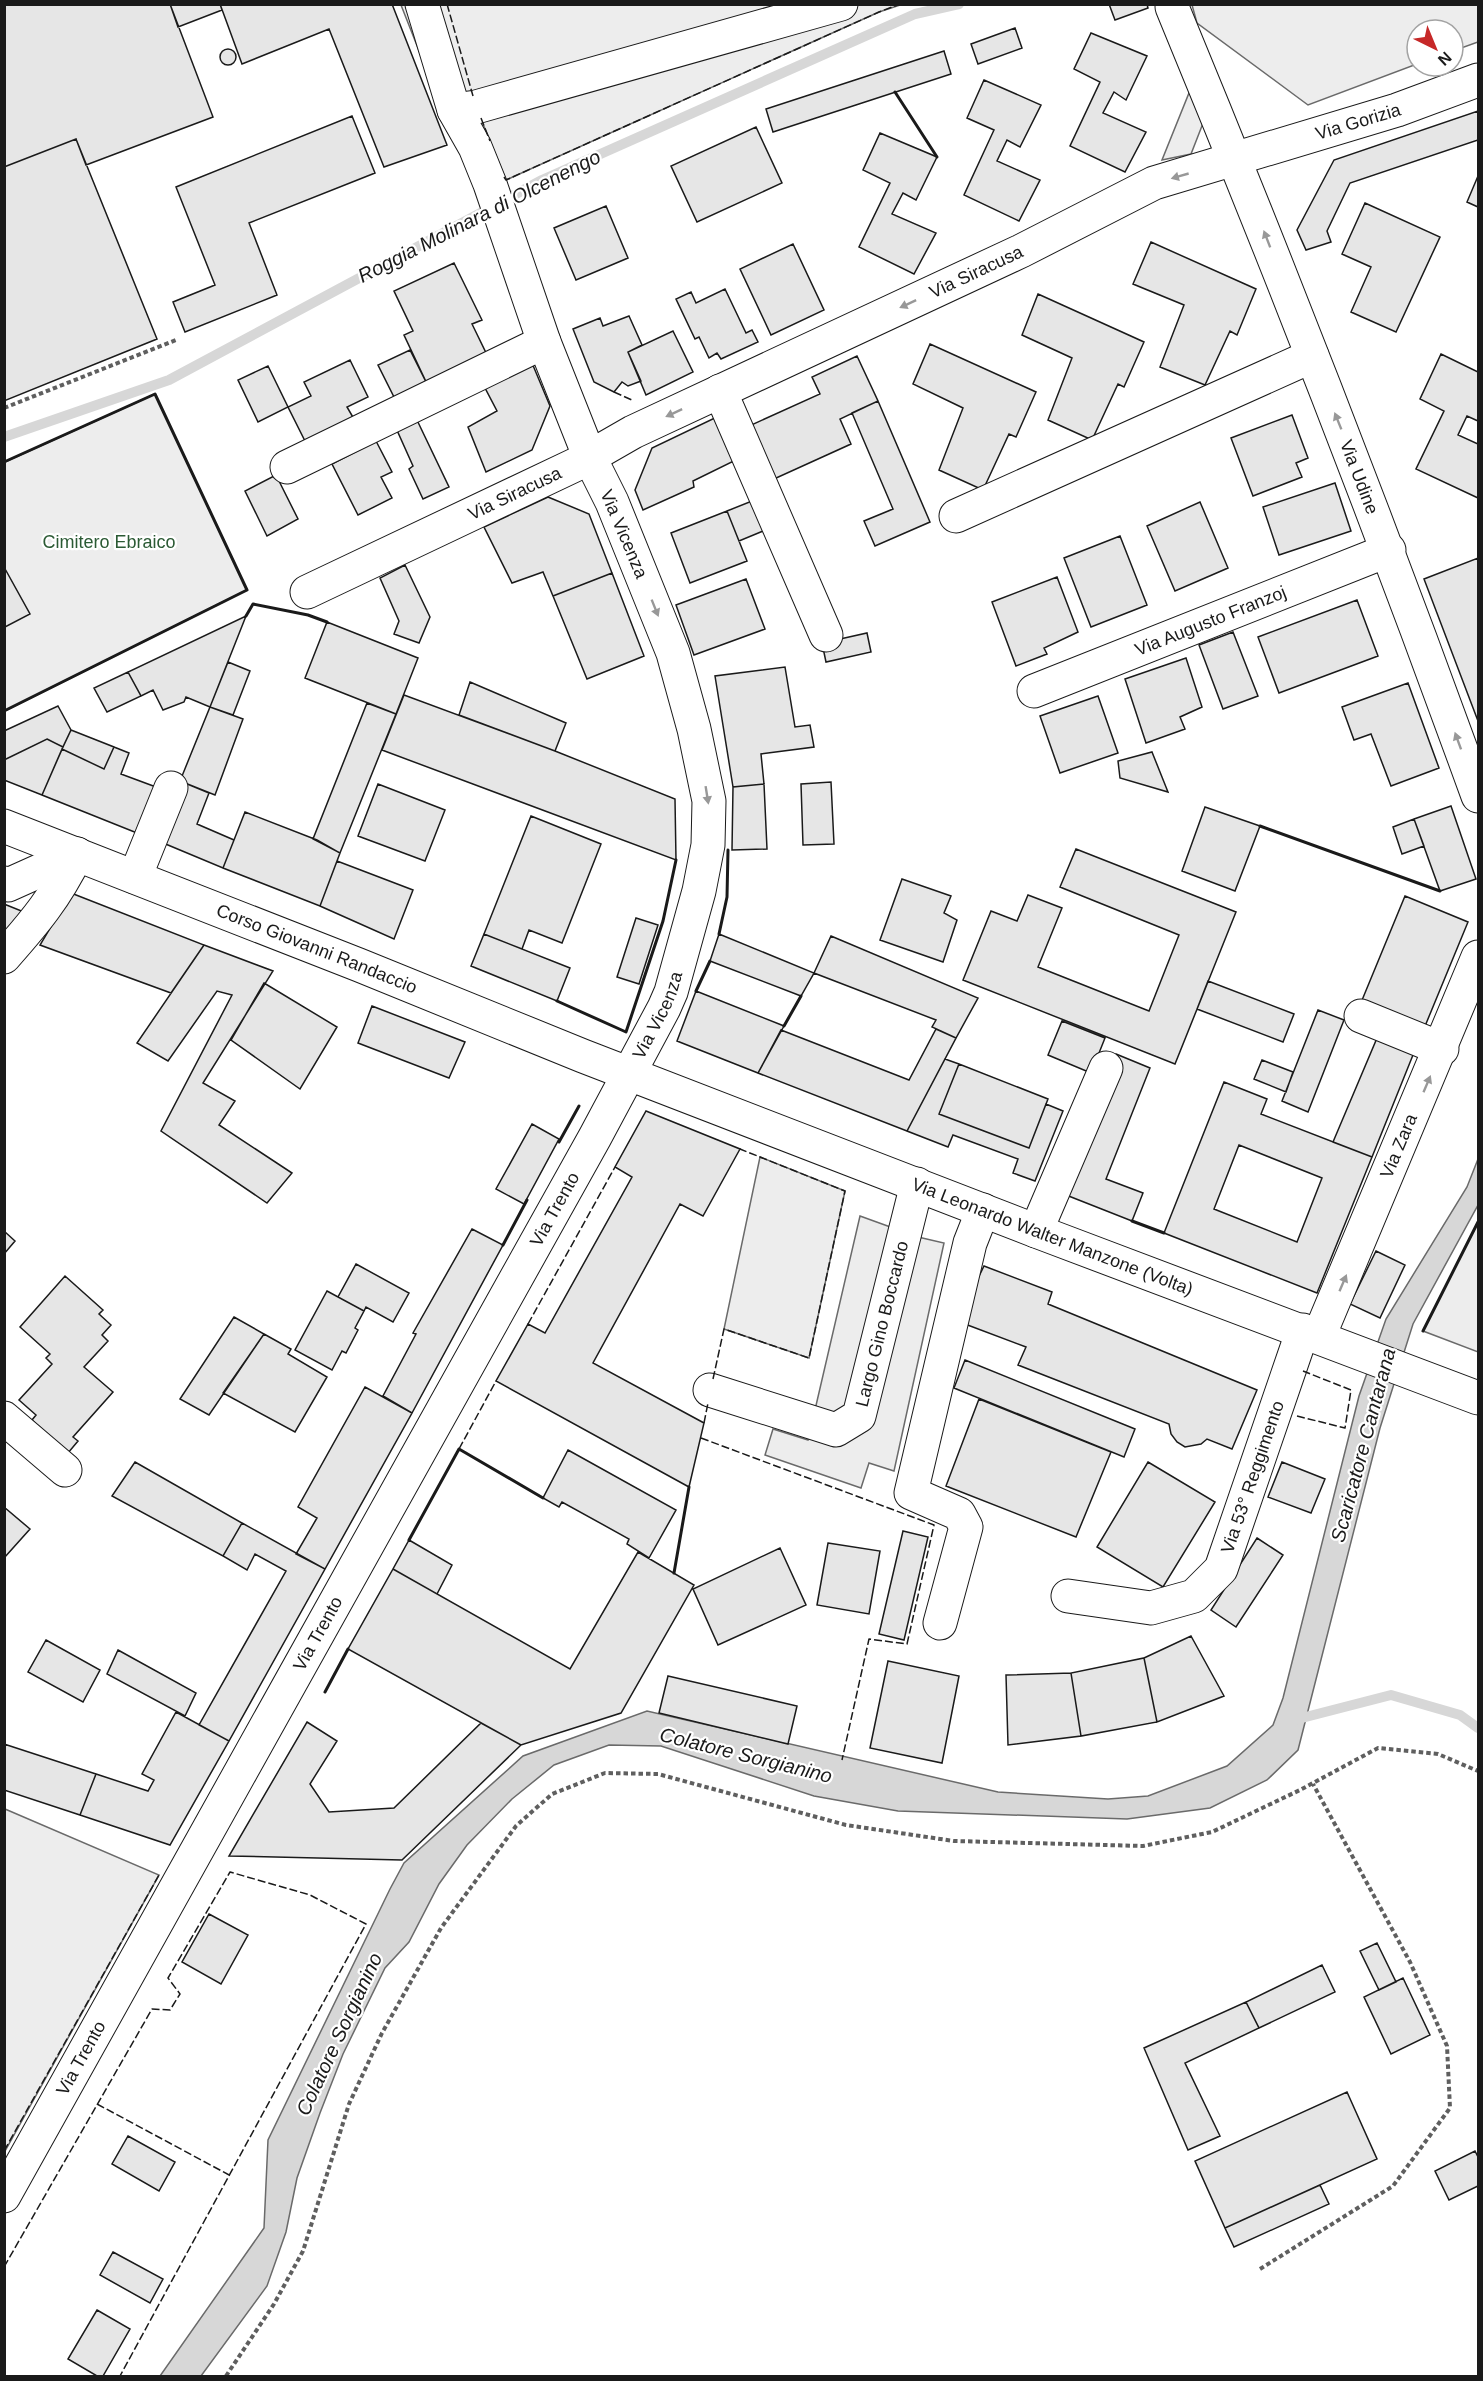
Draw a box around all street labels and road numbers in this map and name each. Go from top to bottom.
street label: Via Gorizia [1313,99,1404,144]
street label: Via Siracusa [926,241,1027,302]
street label: Via Udine [1336,437,1382,517]
street label: Via Siracusa [465,462,566,524]
street label: Via Vicenza [596,487,652,582]
street label: Via Augusto Franzoj [1132,582,1289,660]
street label: Corso Giovanni Randaccio [213,900,420,998]
street label: Via Vicenza [629,968,686,1062]
street label: Via Zara [1376,1110,1421,1181]
street label: Via Trento [526,1169,583,1250]
street label: Via Leonardo Walter Manzone (Volta) [909,1174,1196,1299]
street label: Largo Gino Boccardo [852,1239,912,1409]
street label: Via 53° Reggimento [1217,1398,1288,1556]
street label: Via Trento [289,1593,346,1674]
street label: Via Trento [52,2017,110,2099]

